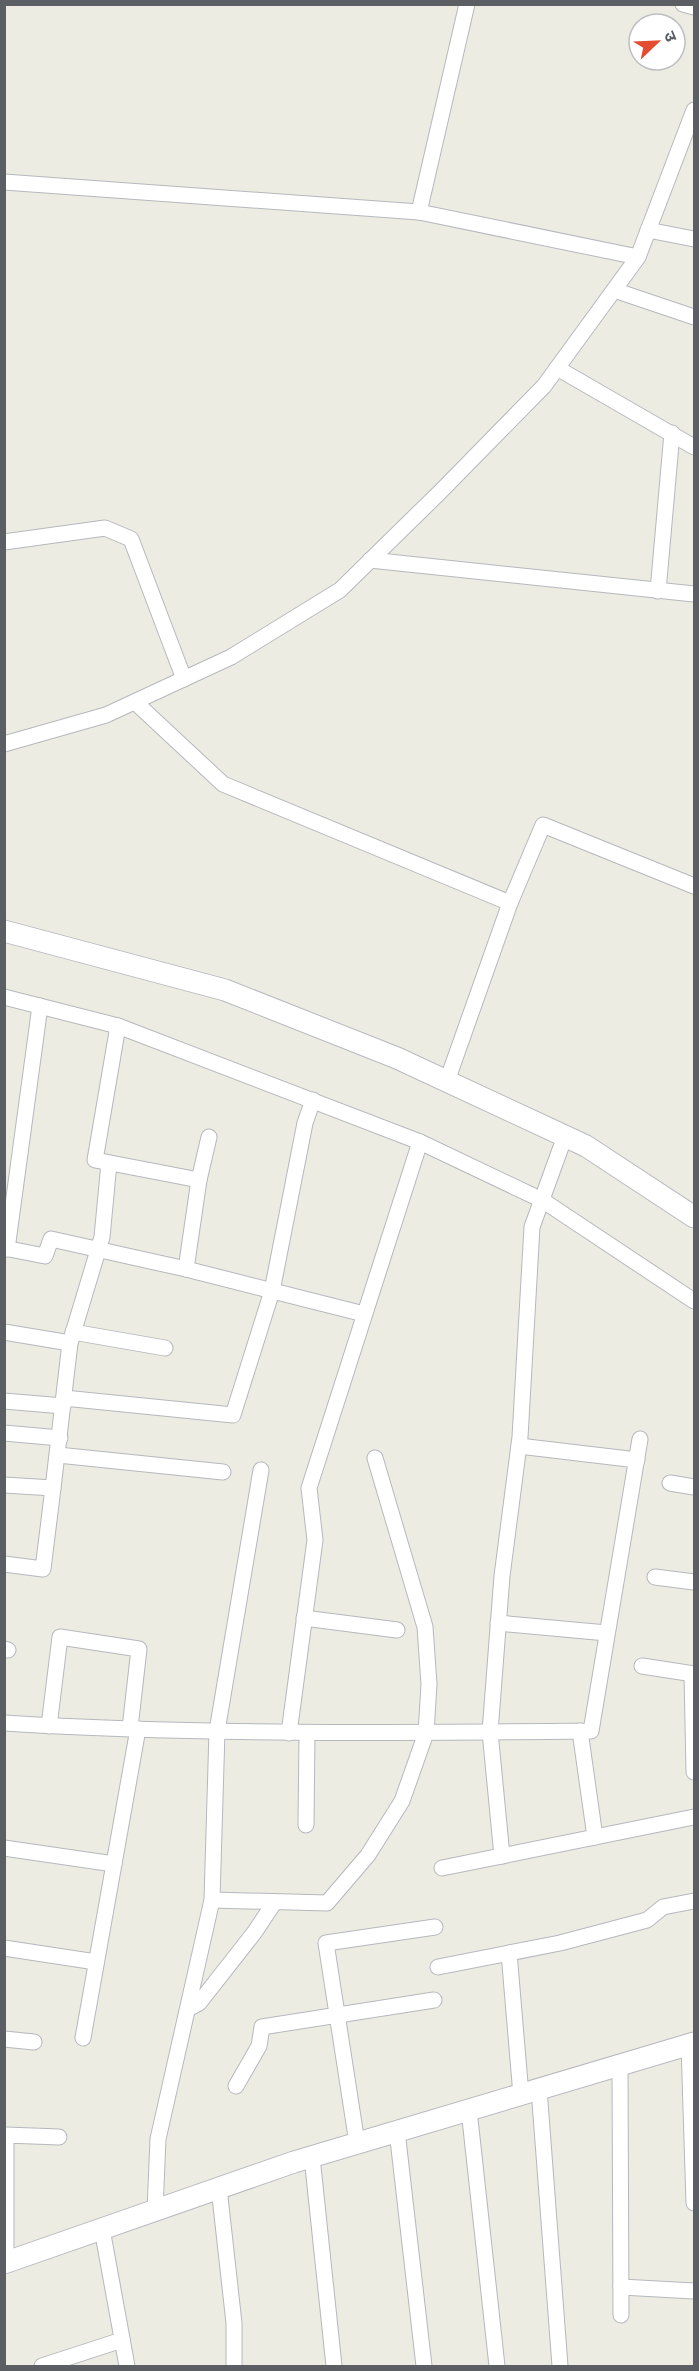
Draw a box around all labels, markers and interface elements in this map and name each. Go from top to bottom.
north arrow [627,12,687,72]
text: उ [659,29,680,45]

